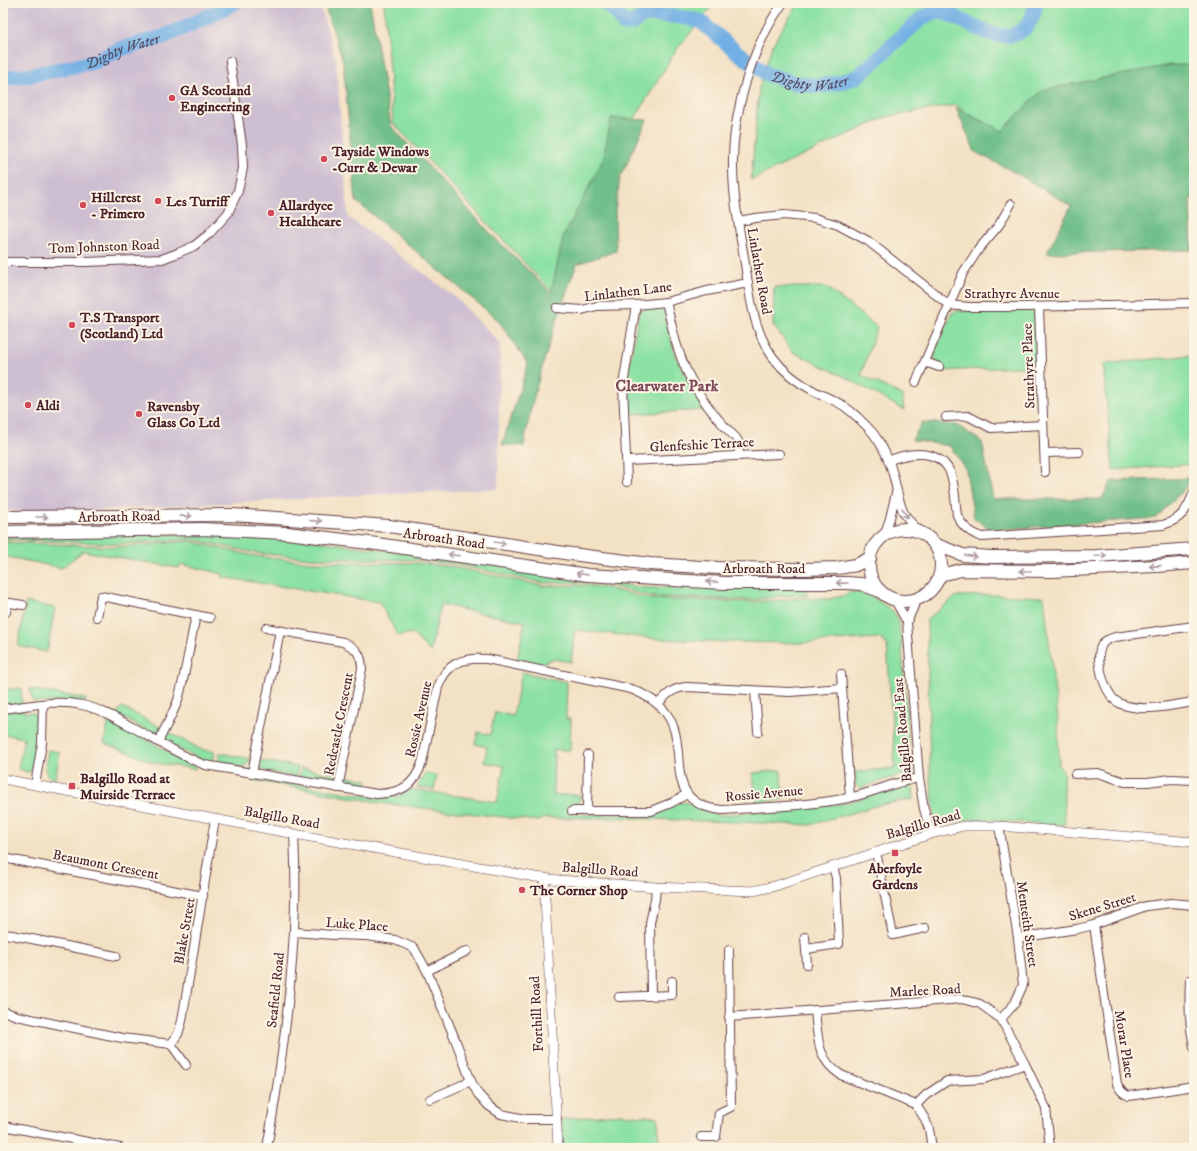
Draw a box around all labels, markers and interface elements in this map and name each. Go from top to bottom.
water label: Dighty Water [84,29,164,74]
water label: Dighty Water [768,67,852,97]
place label: GA Scotland Engineering [180,82,252,116]
marker: GA Scotland Engineering [167,93,177,103]
place label: Tayside Windows -Curr & Dewar [331,143,429,177]
marker: Tayside Windows -Curr & Dewar [319,154,329,164]
place label: Hillcrest - Primero [91,189,145,223]
place label: Les Turriff [166,193,231,211]
marker: Les Turriff [153,196,163,206]
place label: Allardyce Healthcare [278,197,341,231]
marker: Hillcrest - Primero [78,200,88,210]
marker: Allardyce Healthcare [266,208,276,218]
street label: Linlathen Road [743,226,776,316]
street label: Tom Johnston Road [48,236,160,258]
street label: Linlathen Lane [583,278,673,306]
street label: Strathyre Avenue [964,285,1060,303]
place label: T.S Transport (Scotland) Ltd [79,309,164,343]
marker: T.S Transport (Scotland) Ltd [67,320,77,330]
street label: Strathyre Place [1019,323,1039,409]
district label: Clearwater Park [616,376,720,396]
place label: Aldi [35,397,60,415]
place label: Ravensby Glass Co Ltd [147,398,221,432]
marker: Aldi [23,400,33,410]
marker: Ravensby Glass Co Ltd [134,409,144,419]
street label: Glenfeshie Terrace [649,433,755,457]
street label: Arbroath Road [78,507,160,527]
one-way arrow [901,508,910,519]
one-way arrow [179,512,192,520]
one-way arrow [35,513,48,521]
one-way arrow [309,517,322,524]
street label: Arbroath Road [402,524,486,554]
one-way arrow [493,539,506,547]
one-way arrow [447,551,460,559]
one-way arrow [964,552,977,560]
one-way arrow [1094,552,1107,560]
street label: Arbroath Road [723,560,805,578]
one-way arrow [1149,563,1162,570]
one-way arrow [1019,567,1032,575]
one-way arrow [576,570,589,578]
one-way arrow [706,579,719,586]
one-way arrow [836,579,849,587]
street label: Redcastle Crescent [320,671,358,777]
street label: Balgillo Road East [889,677,917,783]
street label: Rossie Avenue [401,679,437,759]
place label: Balgillo Road at Muirside Terrace [80,770,176,804]
marker: Balgillo Road at Muirside Terrace [67,781,77,791]
street label: Rossie Avenue [724,782,804,806]
street label: Balgillo Road [243,802,321,833]
street label: Balgillo Road [884,806,963,844]
street label: Beaumont Crescent [51,846,161,884]
marker: Aberfoyle Gardens [890,848,900,858]
street label: Balgillo Road [561,858,639,882]
place label: Aberfoyle Gardens [867,860,922,894]
street label: Menteith Street [1012,880,1042,969]
place label: The Corner Shop [529,882,628,900]
marker: The Corner Shop [517,885,527,895]
street label: Skene Street [1067,888,1138,926]
street label: Blake Street [170,896,200,966]
street label: Luke Place [325,914,389,936]
street label: Seafield Road [263,951,289,1029]
street label: Forthill Road [526,976,548,1052]
street label: Marlee Road [889,980,961,1002]
street label: Morar Place [1110,1009,1138,1080]

